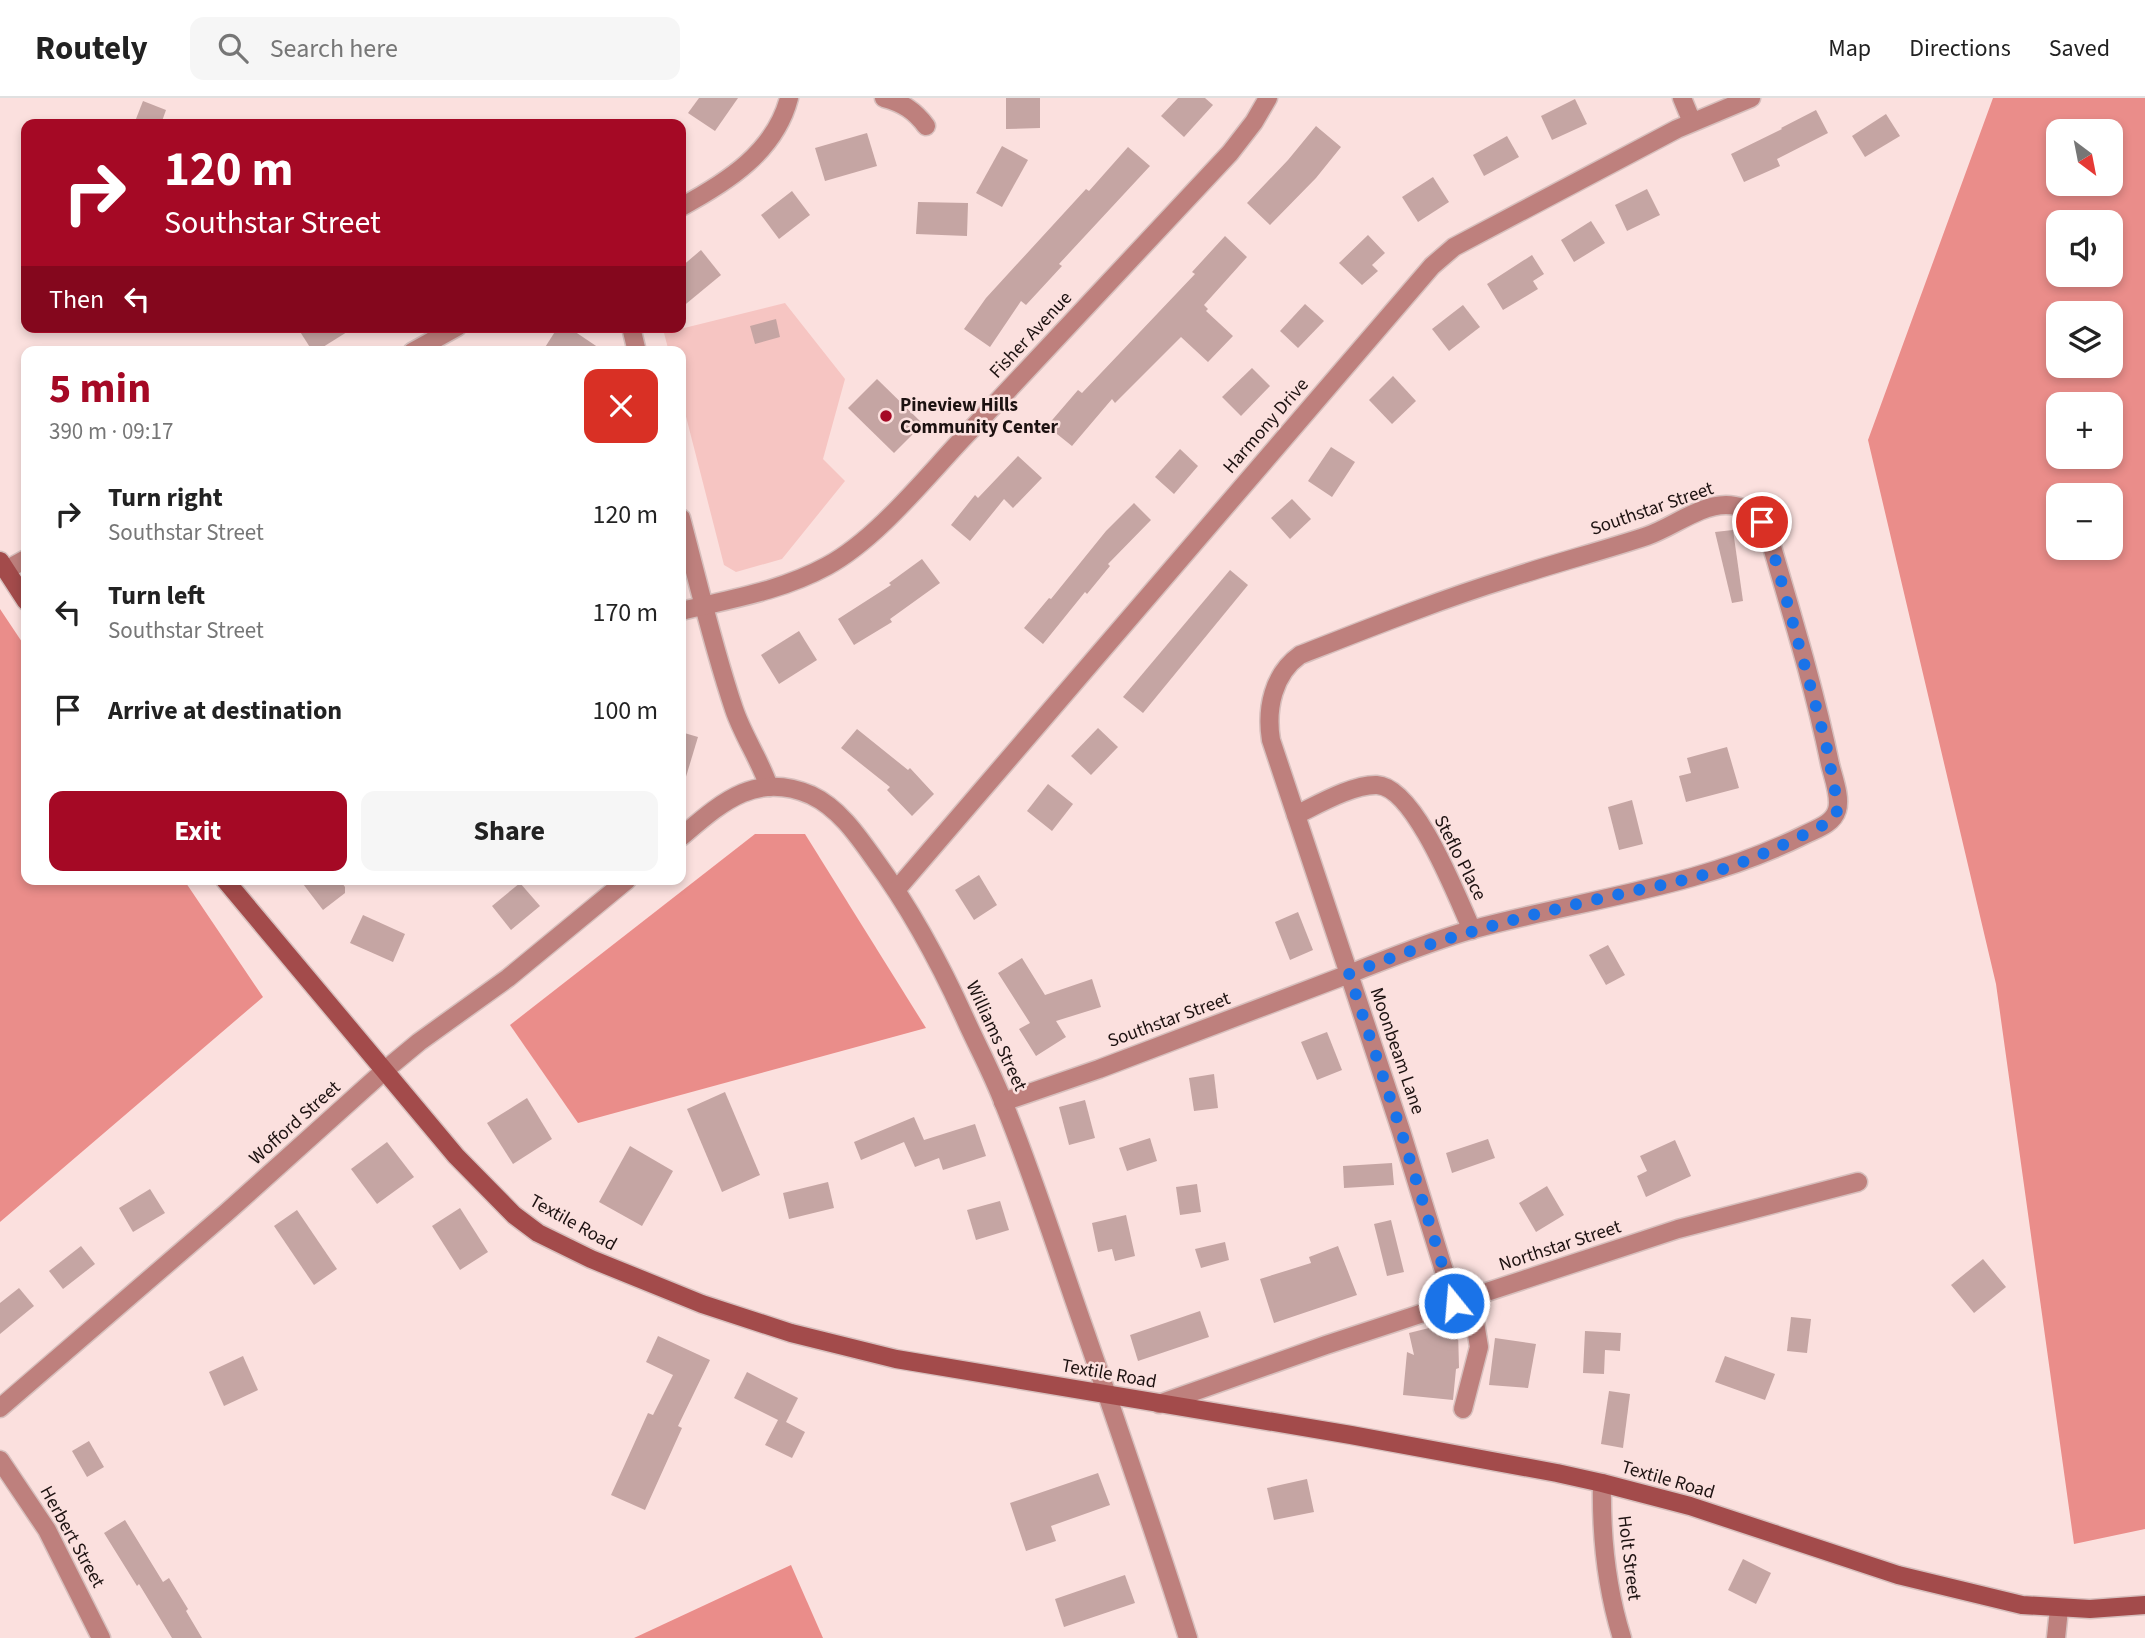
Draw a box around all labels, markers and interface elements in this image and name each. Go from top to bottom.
search box [190,17,680,80]
text: Routely [35,25,148,72]
icon: search [214,29,252,67]
text: Search here [270,30,398,67]
text: Map [1828,31,1871,66]
text: Directions [1909,31,2011,66]
text: Saved [2049,31,2110,66]
north arrow [2046,119,2123,196]
map controls [2046,119,2123,560]
text: 120 m [164,135,293,205]
icon: right [49,147,140,238]
text: Southstar Street [164,200,381,246]
button: sound [2046,210,2123,287]
icon: left [118,280,156,318]
text: Then [49,281,104,318]
street label: Fisher Avenue [983,285,1079,385]
button: layers [2046,301,2123,378]
text: 5 min [49,359,151,419]
button: close [584,369,658,443]
street label: Harmony Drive [1217,372,1315,480]
place label: Pineview Hills Community Center [900,392,1059,441]
button: + [2046,392,2123,469]
marker: Pineview Hills Community Center [878,408,894,424]
text: 390 m · 09:17 [49,415,173,448]
street label: Southstar Street [1587,475,1718,543]
text: Turn right [108,479,223,516]
button: − [2046,483,2123,560]
pin [1732,492,1792,552]
icon: right [49,495,87,533]
text: 120 m [592,496,658,533]
icon: arrive [1743,503,1781,541]
text: Southstar Street [108,516,264,549]
text: Turn left [108,577,205,614]
icon: left [49,593,87,631]
text: 170 m [592,594,658,631]
text: Southstar Street [108,614,264,647]
icon: arrive [49,691,87,729]
text: Arrive at destination [108,692,342,729]
text: 100 m [592,692,658,729]
button: Exit [49,791,347,871]
button: Share [361,791,658,871]
street label: Steflo Place [1427,811,1493,905]
street label: Williams Street [959,977,1034,1096]
street label: Moonbeam Lane [1363,984,1431,1118]
street label: Southstar Street [1104,985,1235,1055]
street label: Wofford Street [243,1074,347,1171]
street label: Textile Road [524,1188,622,1258]
street label: Northstar Street [1495,1213,1625,1278]
position arrow [1417,1266,1491,1340]
street label: Textile Road [1059,1352,1159,1396]
street label: Textile Road [1618,1454,1718,1506]
street label: Herbert Street [33,1481,111,1593]
street label: Holt Street [1610,1514,1648,1603]

